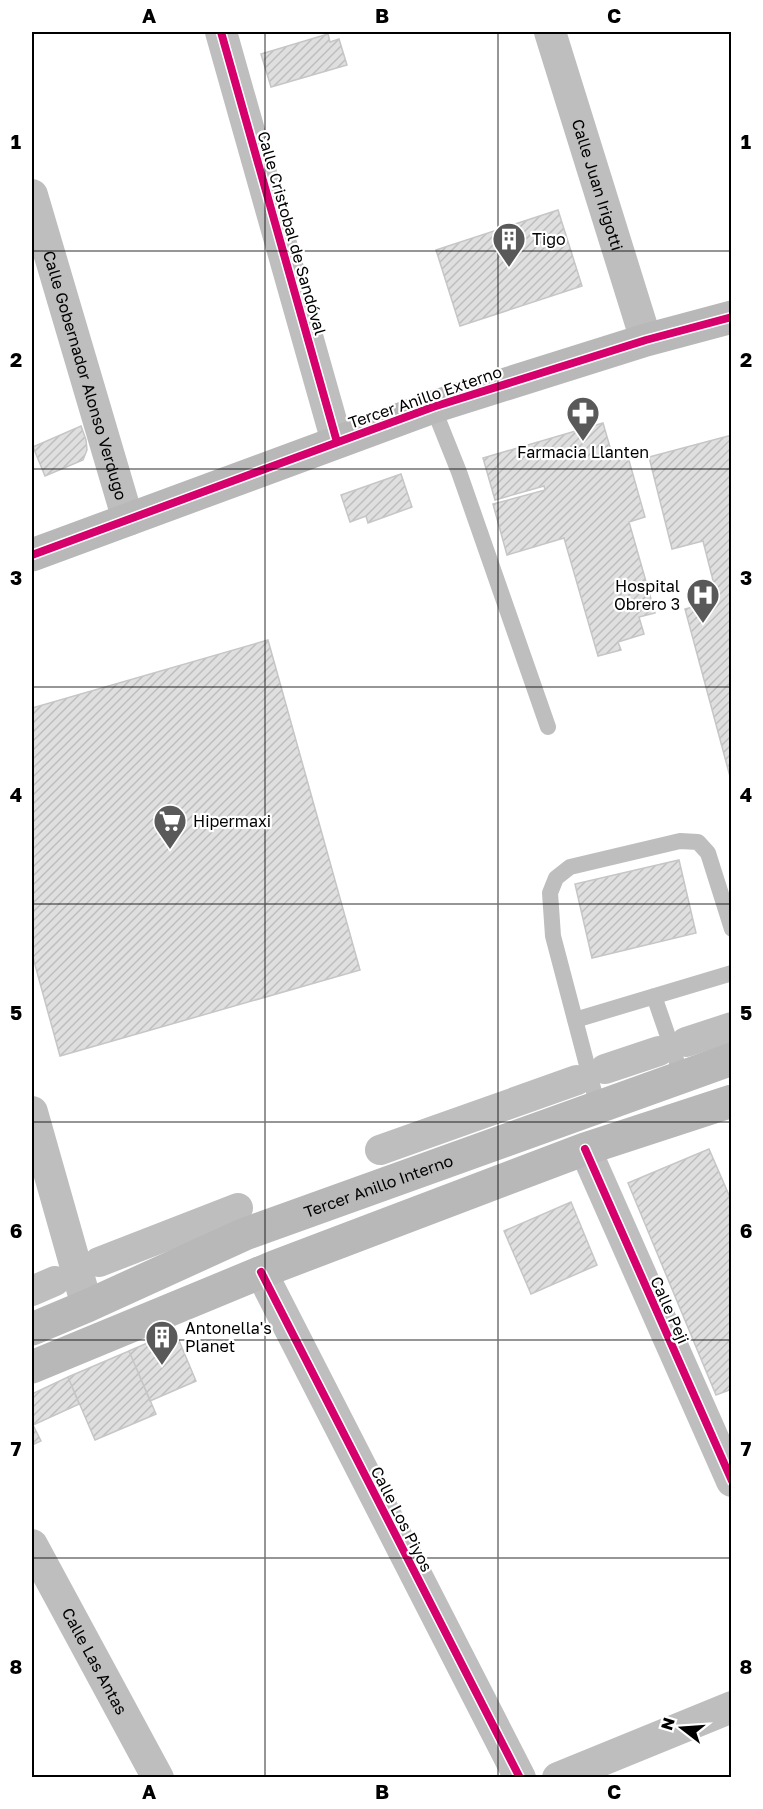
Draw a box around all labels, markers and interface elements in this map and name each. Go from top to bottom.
text: A [142,3,156,27]
text: B [375,3,389,27]
text: C [607,3,621,27]
street label: Calle Juan Irigotti [568,116,628,253]
text: 1 [11,129,21,153]
street label: Calle Cristobal de Sandóval [253,129,331,337]
text: 1 [741,129,751,153]
building icon: Tigo [491,221,527,268]
place label: Tigo [532,229,566,249]
street label: Calle Gobernador Alonso Verdugo [39,248,132,502]
text: 2 [10,347,22,371]
text: 2 [740,347,752,371]
street label: Tercer Anillo Externo [346,361,504,433]
pharmacy icon: Farmacia Llanten [565,395,601,442]
place label: Farmacia Llanten [517,442,649,462]
text: 3 [10,565,22,589]
text: 3 [740,565,752,589]
place label: Hospital Obrero 3 [614,576,680,614]
hospital icon: Hospital Obrero 3 [685,577,721,624]
text: 4 [10,782,22,806]
text: 4 [740,782,752,806]
supermarket icon: Hipermaxi [152,803,188,850]
place label: Hipermaxi [193,811,271,831]
text: 5 [10,1000,22,1024]
text: 5 [740,1000,752,1024]
street label: Tercer Anillo Interno [301,1150,456,1222]
text: 6 [10,1218,22,1242]
text: 6 [740,1218,752,1242]
street label: Calle Peji [646,1273,694,1347]
place label: Antonella's Planet [185,1318,272,1356]
building icon: Antonella's Planet [144,1319,180,1366]
text: 7 [11,1436,22,1460]
text: 7 [741,1436,752,1460]
street label: Calle Los Piyos [367,1463,437,1575]
street label: Calle Las Antas [58,1604,132,1718]
text: 8 [10,1654,22,1678]
text: 8 [740,1654,752,1678]
north arrow [652,1698,712,1758]
text: N [656,1715,679,1732]
text: A [142,1779,156,1803]
text: B [375,1779,389,1803]
text: C [607,1779,621,1803]

